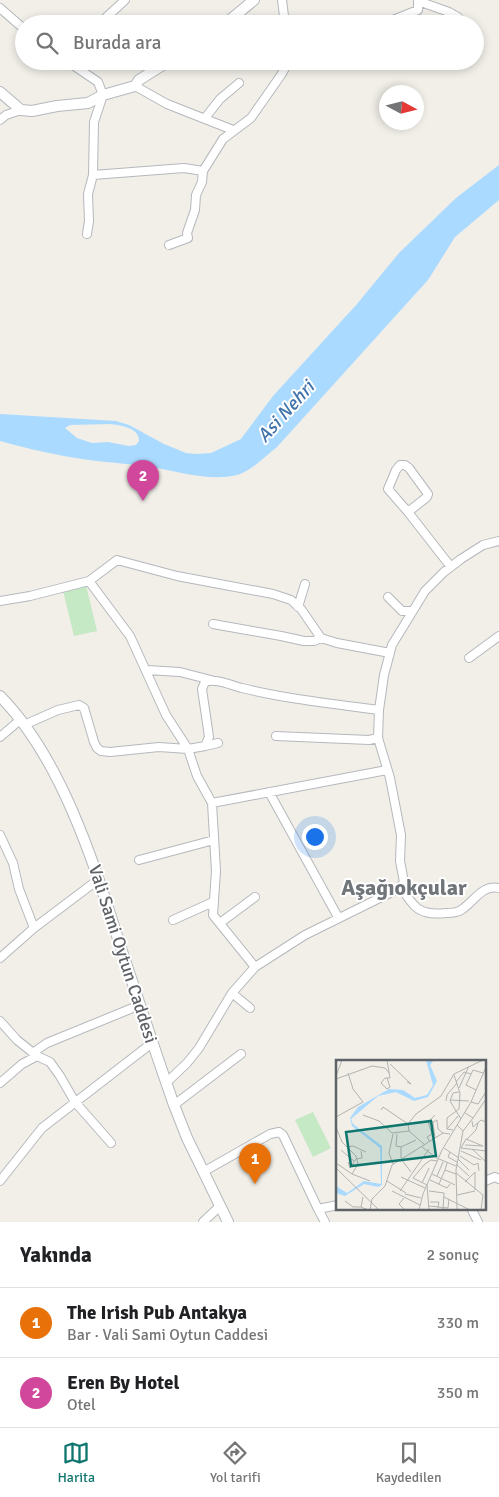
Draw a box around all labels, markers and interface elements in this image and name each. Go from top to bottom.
search box [15,15,484,70]
icon: search [33,29,61,57]
text: Burada ara [73,31,161,55]
north arrow [379,85,424,130]
water label: Asi Nehri [252,375,321,447]
pin: 2 [127,460,159,501]
your location [302,824,328,850]
street label: Vali Sami Oytun Caddesi [84,862,162,1046]
district label: Aşağıokçular [341,874,467,901]
inset map [336,1060,486,1210]
pin: 1 [239,1143,271,1184]
text: Yakında [20,1242,92,1268]
text: 2 sonuç [427,1245,479,1265]
text: The Irish Pub Antakya [67,1301,247,1325]
text: 1 [32,1313,40,1333]
text: 330 m [437,1313,479,1333]
text: Bar · Vali Sami Oytun Caddesi [67,1325,268,1345]
text: Eren By Hotel [67,1371,179,1395]
text: 2 [32,1383,40,1403]
text: 350 m [437,1383,479,1403]
text: Otel [67,1395,96,1415]
tab: Harita [57,1439,95,1486]
tab: Yol tarifi [210,1439,261,1486]
tab: Kaydedilen [376,1439,442,1486]

